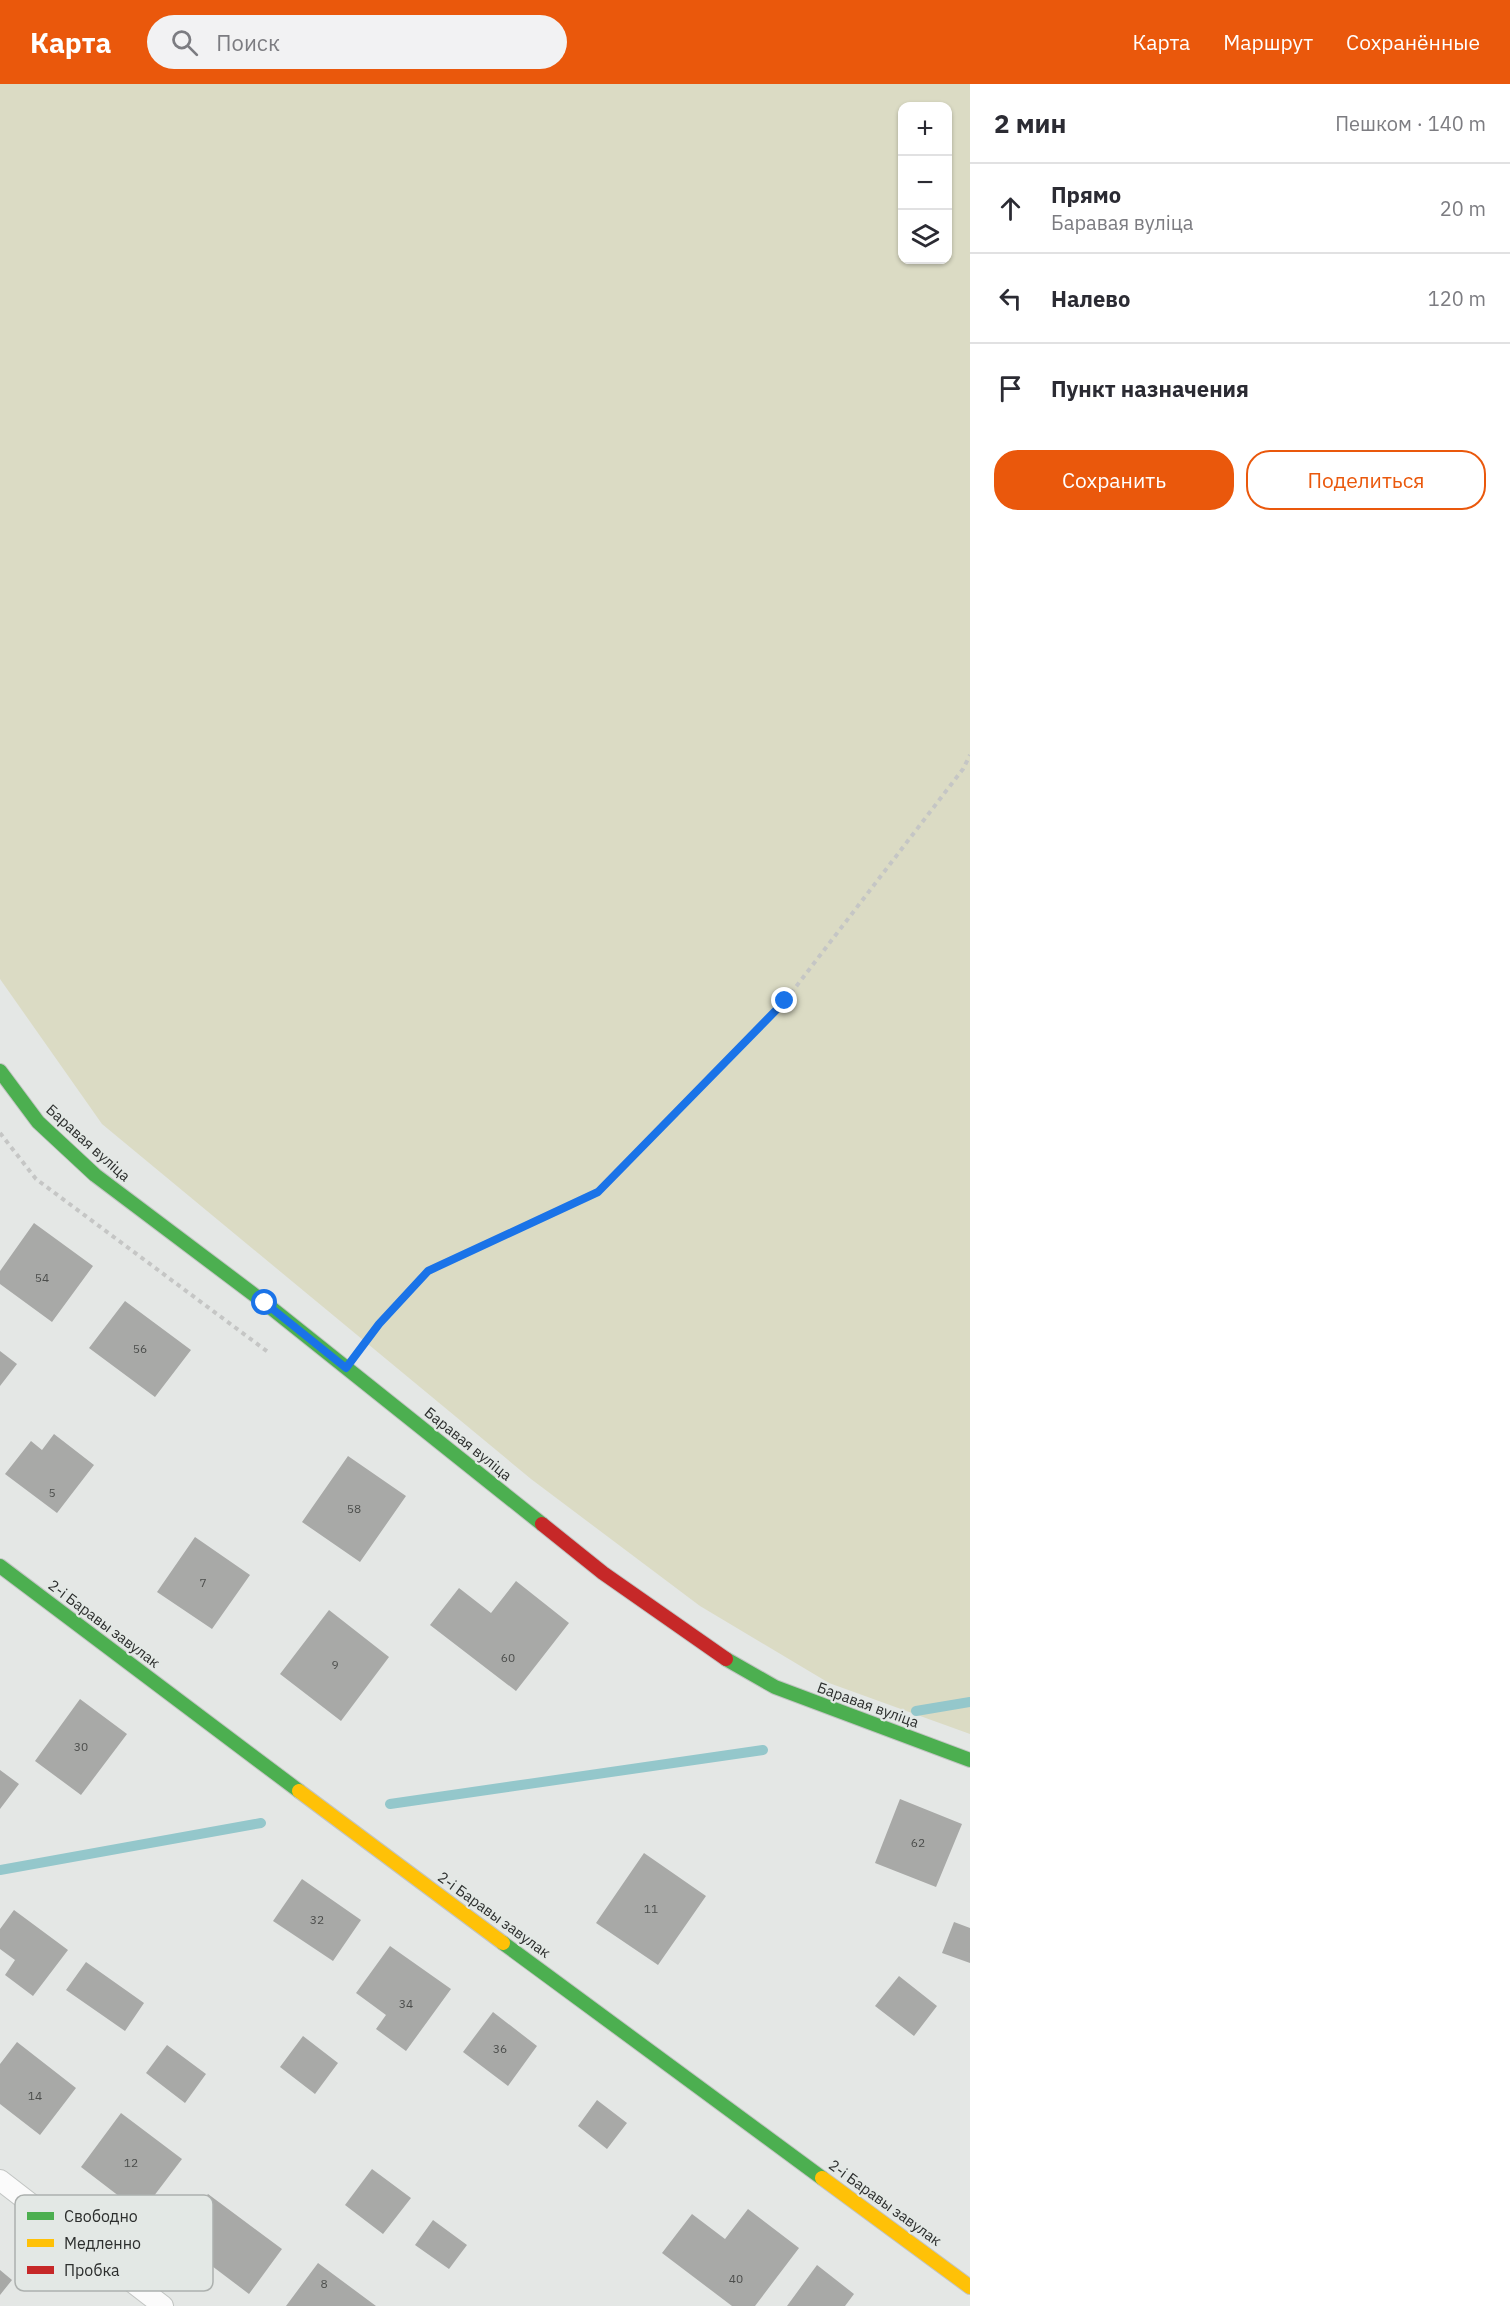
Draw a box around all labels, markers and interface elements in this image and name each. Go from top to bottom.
search box [147,15,567,69]
text: Карта [30,24,111,61]
icon: search [168,26,201,59]
text: Поиск [216,28,280,57]
text: Карта [1132,28,1190,56]
text: Маршрут [1223,28,1313,56]
text: Сохранённые [1346,28,1480,56]
map controls [898,102,952,264]
button: + [898,102,952,156]
text: 2 мин [994,106,1066,140]
text: Пешком · 140 m [1335,110,1486,137]
button: − [898,156,952,210]
text: Прямо [1051,180,1121,209]
icon: ahead [994,192,1027,225]
text: 20 m [1440,195,1486,222]
text: Баравая вуліца [1051,209,1193,236]
button: layers [898,210,952,264]
icon: left [994,282,1027,315]
text: Налево [1051,284,1130,313]
text: 120 m [1428,285,1486,312]
icon: arrive [994,372,1027,405]
text: Пункт назначения [1051,374,1249,403]
button: Сохранить [994,450,1234,510]
button: Поделиться [1246,450,1486,510]
route end [771,987,797,1013]
street label: Баравая вуліца [42,1100,134,1185]
house number: 54 [35,1270,49,1285]
route start [251,1289,277,1315]
house number: 56 [133,1341,147,1356]
street label: Баравая вуліца [421,1403,516,1485]
house number: 5 [48,1485,56,1500]
house number: 58 [347,1501,361,1516]
street label: 2-і Баравы завулак [45,1575,164,1672]
house number: 7 [199,1575,207,1590]
house number: 60 [501,1650,515,1665]
house number: 9 [331,1657,339,1672]
street label: Баравая вуліца [815,1677,922,1732]
house number: 30 [74,1739,88,1754]
house number: 62 [911,1835,925,1850]
street label: 2-і Баравы завулак [434,1867,554,1962]
house number: 11 [644,1901,658,1916]
house number: 32 [310,1912,324,1927]
house number: 34 [399,1996,413,2011]
house number: 36 [493,2041,507,2056]
house number: 14 [28,2088,42,2103]
house number: 12 [124,2155,138,2170]
street label: 2-і Баравы завулак [825,2155,945,2250]
legend [15,2195,213,2291]
text: Свободно [64,2206,138,2226]
text: Медленно [64,2233,141,2253]
text: Пробка [64,2260,120,2280]
house number: 40 [729,2271,743,2286]
house number: 8 [320,2276,328,2291]

